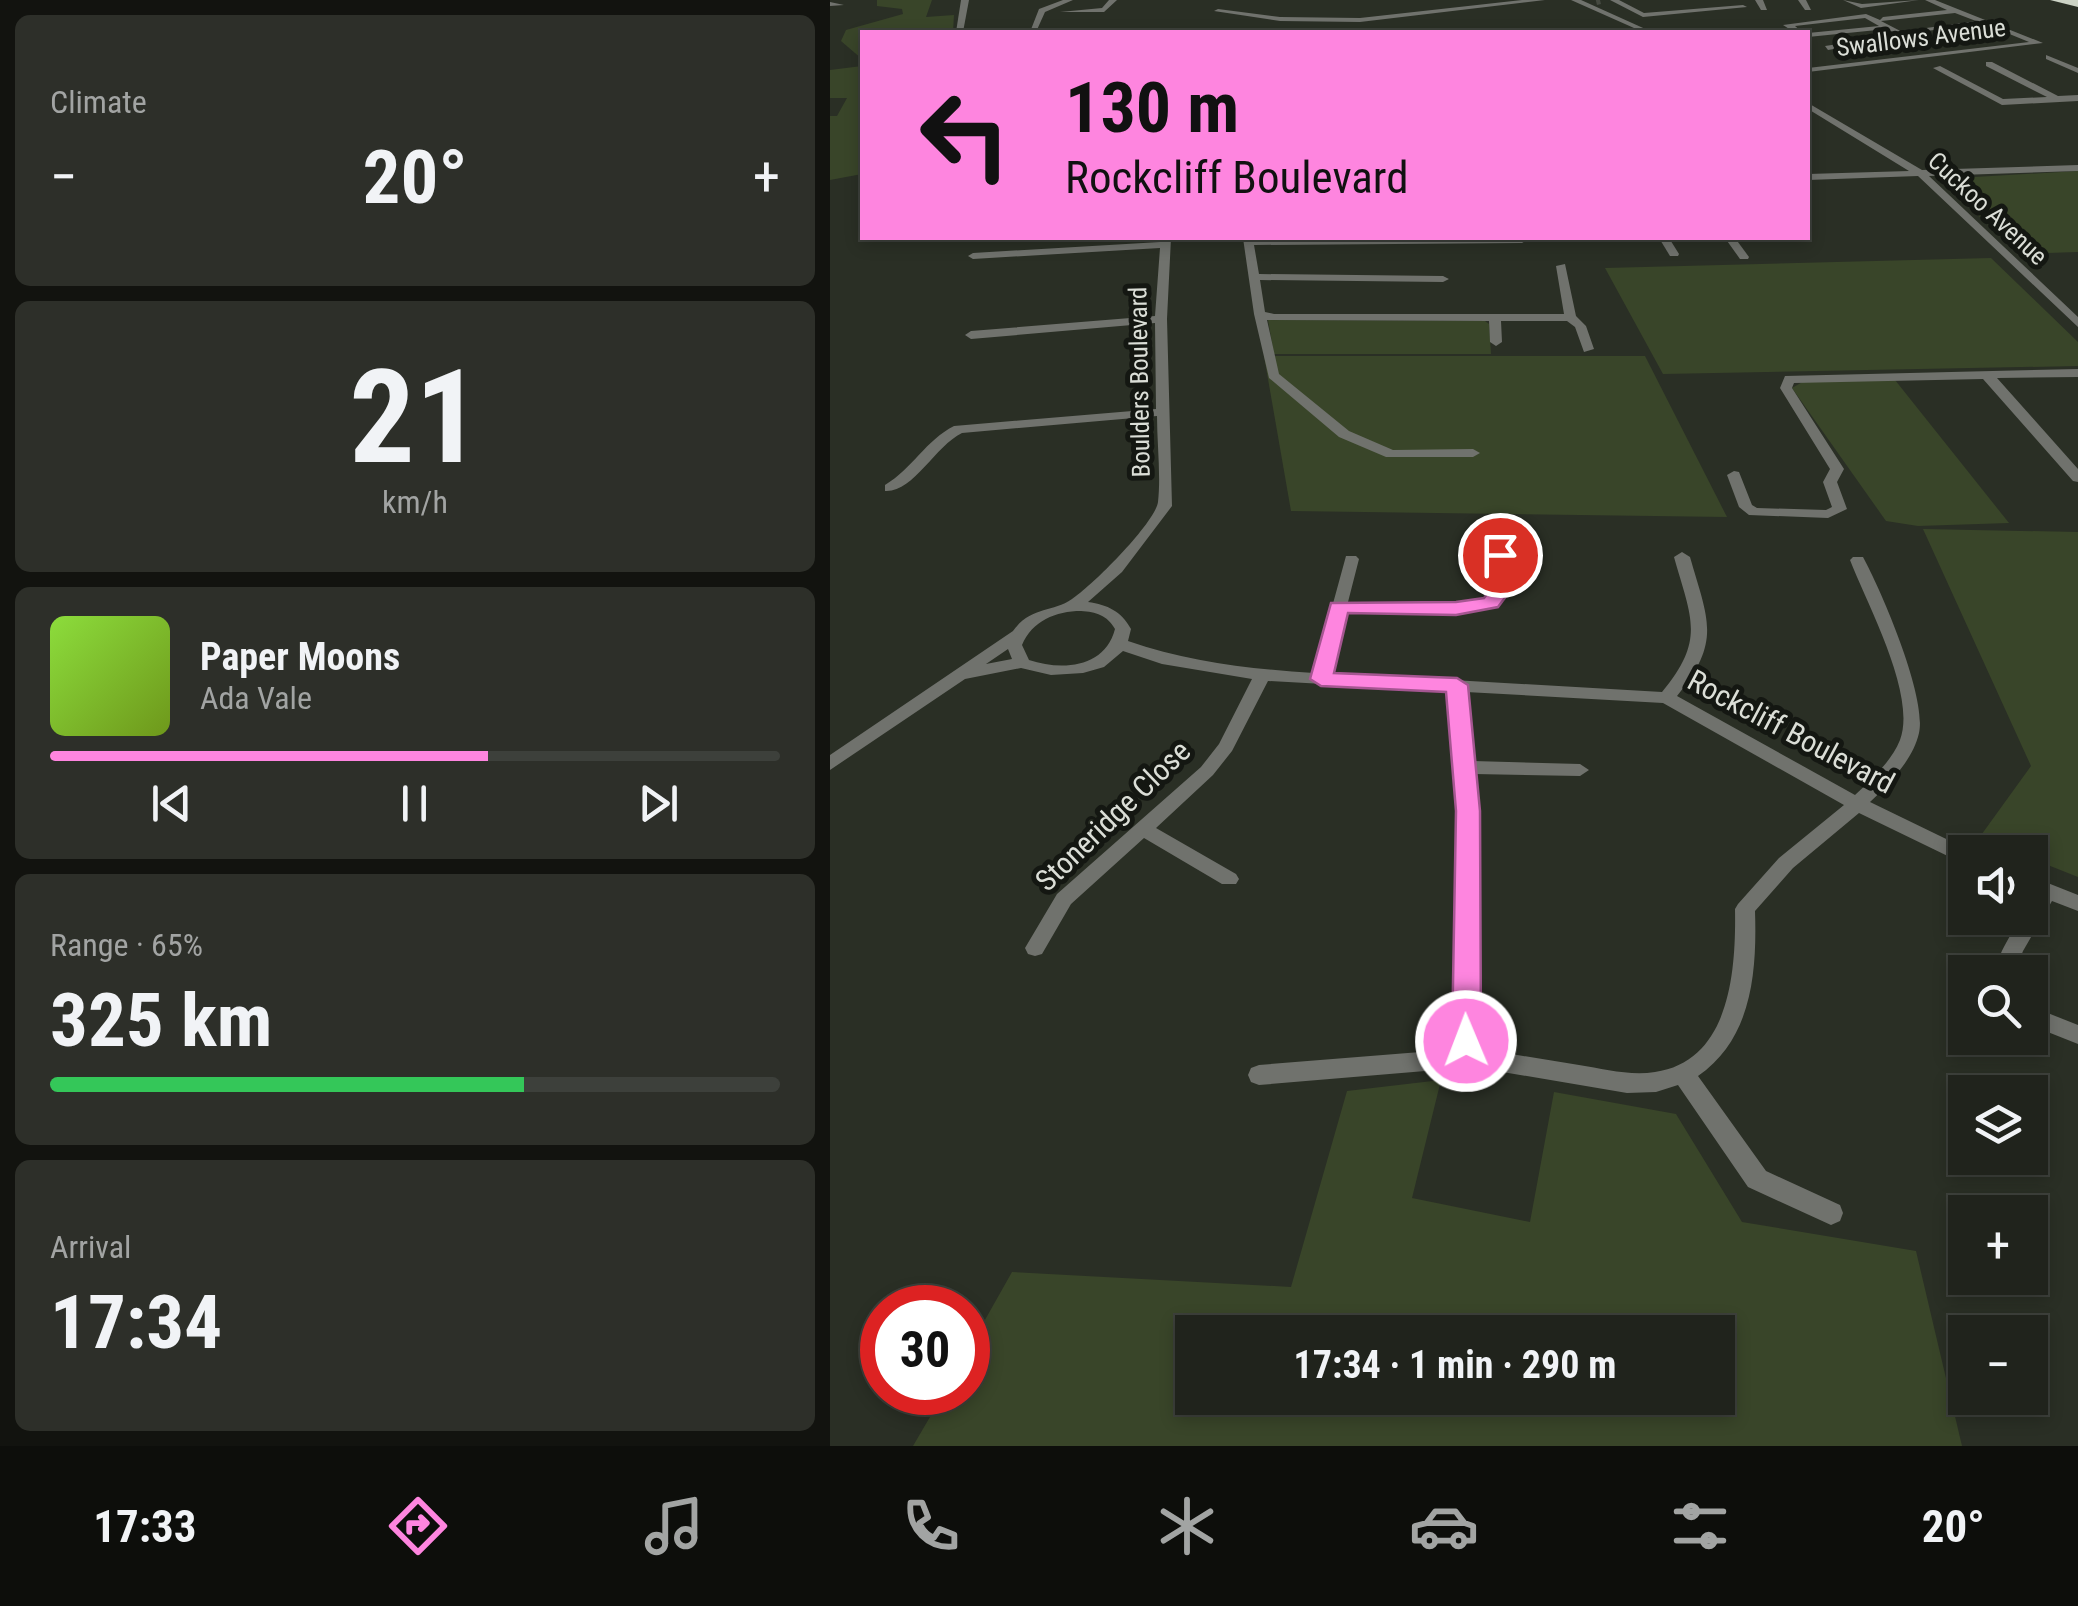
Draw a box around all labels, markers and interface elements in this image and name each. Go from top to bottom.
street label: Swallows Avenue [1835,13,2007,62]
text: 130 m [1065,67,1239,149]
icon: left [900,70,1030,200]
text: Climate [50,83,147,121]
text: 20° [363,133,468,221]
text: − [50,145,78,209]
text: + [753,145,780,209]
street label: Cuckoo Avenue [1922,146,2053,271]
text: Rockcliff Boulevard [1065,151,1408,204]
street label: Boulders Boulevard [1123,286,1156,478]
text: 21 [349,341,481,494]
text: km/h [382,483,448,521]
pin [1458,513,1543,598]
icon: arrive [1473,528,1528,583]
text: Paper Moons [200,635,400,679]
street label: Rockcliff Boulevard [1682,662,1901,801]
text: Ada Vale [200,679,312,717]
street label: Stoneridge Close [1028,733,1197,898]
icon: previous [144,776,199,831]
icon: pause [387,776,442,831]
icon: next [631,776,686,831]
map controls [1948,835,2048,1415]
button: sound [1948,835,2048,935]
text: Range · 65% [50,926,203,964]
button: search [1948,955,2048,1055]
text: 325 km [50,976,272,1064]
position arrow [1414,989,1518,1093]
button: layers [1948,1075,2048,1175]
button: + [1948,1195,2048,1295]
text: Arrival [50,1228,131,1266]
text: 17:34 [50,1278,222,1366]
speed limit sign: 30 [860,1285,990,1415]
button: − [1948,1315,2048,1415]
text: 17:34 · 1 min · 290 m [1294,1343,1616,1387]
icon: directions [383,1491,453,1561]
icon: music [639,1491,709,1561]
icon: phone [896,1491,966,1561]
icon: climate [1152,1491,1222,1561]
icon: car [1409,1491,1479,1561]
icon: filters [1665,1491,1735,1561]
text: 17:33 [93,1500,197,1553]
text: 20° [1922,1500,1985,1553]

